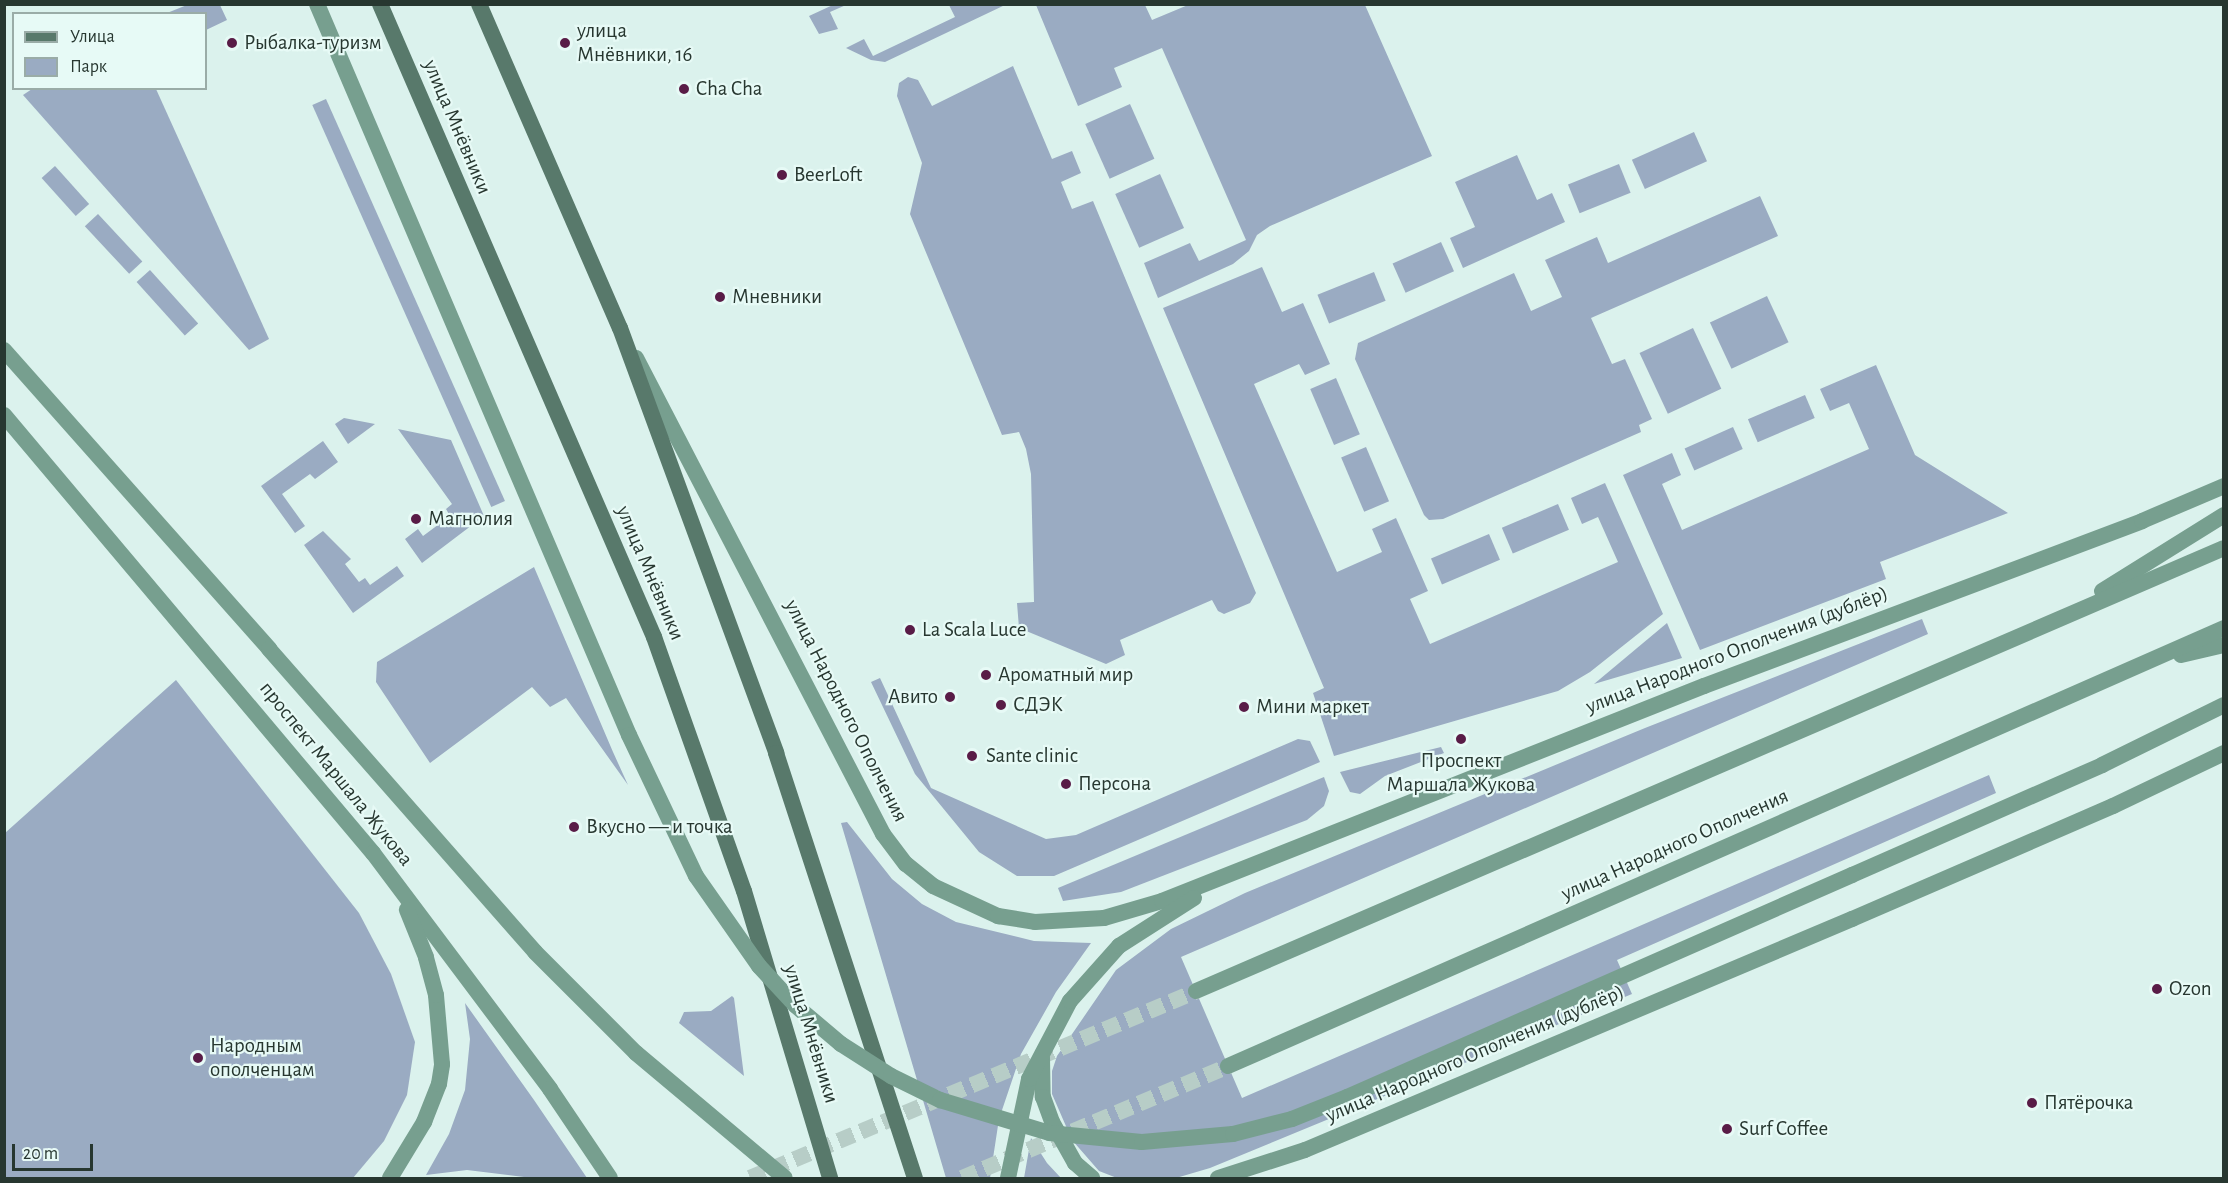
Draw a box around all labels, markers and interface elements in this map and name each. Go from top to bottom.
legend [12,12,207,90]
place label: улица Мнёвники, 16 [577,18,692,68]
text: Улица [70,28,115,46]
place label: Рыбалка-туризм [244,30,382,56]
marker: Рыбалка-туризм [225,36,239,50]
marker: улица Мнёвники, 16 [558,36,572,50]
street label: улица Мнёвники [417,56,497,198]
text: Парк [70,58,107,76]
place label: Cha Cha [696,76,763,102]
marker: Cha Cha [677,82,691,96]
place label: BeerLoft [794,162,863,188]
marker: BeerLoft [775,168,789,182]
place label: Мневники [732,284,822,310]
marker: Мневники [713,290,727,304]
street label: улица Мнёвники [610,502,690,644]
place label: Магнолия [428,506,513,532]
marker: Магнолия [409,512,423,526]
street label: улица Народного Ополчения (дублёр) [1582,581,1892,719]
street label: улица Народного Ополчения [779,596,913,826]
place label: La Scala Luce [922,617,1026,643]
marker: La Scala Luce [903,623,917,637]
place label: Ароматный мир [998,662,1133,688]
marker: Ароматный мир [979,668,993,682]
street label: проспект Маршала Жукова [254,677,418,871]
place label: Авито [888,684,938,710]
marker: Авито [943,690,957,704]
place label: СДЭК [1013,692,1063,718]
place label: Мини маркет [1256,694,1369,720]
marker: СДЭК [994,698,1008,712]
marker: Мини маркет [1237,700,1251,714]
marker: Проспект Маршала Жукова [1454,732,1468,746]
place label: Sante clinic [986,743,1078,769]
marker: Sante clinic [963,747,981,765]
place label: Проспект Маршала Жукова [1387,748,1535,798]
place label: Персона [1078,771,1151,797]
marker: Персона [1059,777,1073,791]
street label: улица Народного Ополчения [1557,783,1793,907]
place label: Вкусно — и точка [586,814,733,840]
marker: Вкусно — и точка [567,820,581,834]
street label: улица Мнёвники [778,962,844,1106]
place label: Ozon [2169,976,2212,1002]
street label: улица Народного Ополчения (дублёр) [1322,980,1628,1128]
marker: Ozon [2150,982,2164,996]
place label: Народным ополченцам [210,1033,315,1083]
marker: Народным ополченцам [191,1051,205,1065]
place label: Пятёрочка [2044,1090,2133,1116]
marker: Пятёрочка [2025,1096,2039,1110]
place label: Surf Coffee [1739,1116,1828,1142]
marker: Surf Coffee [1720,1122,1734,1136]
scale bar [15,1132,96,1170]
text: 20 m [23,1145,58,1163]

